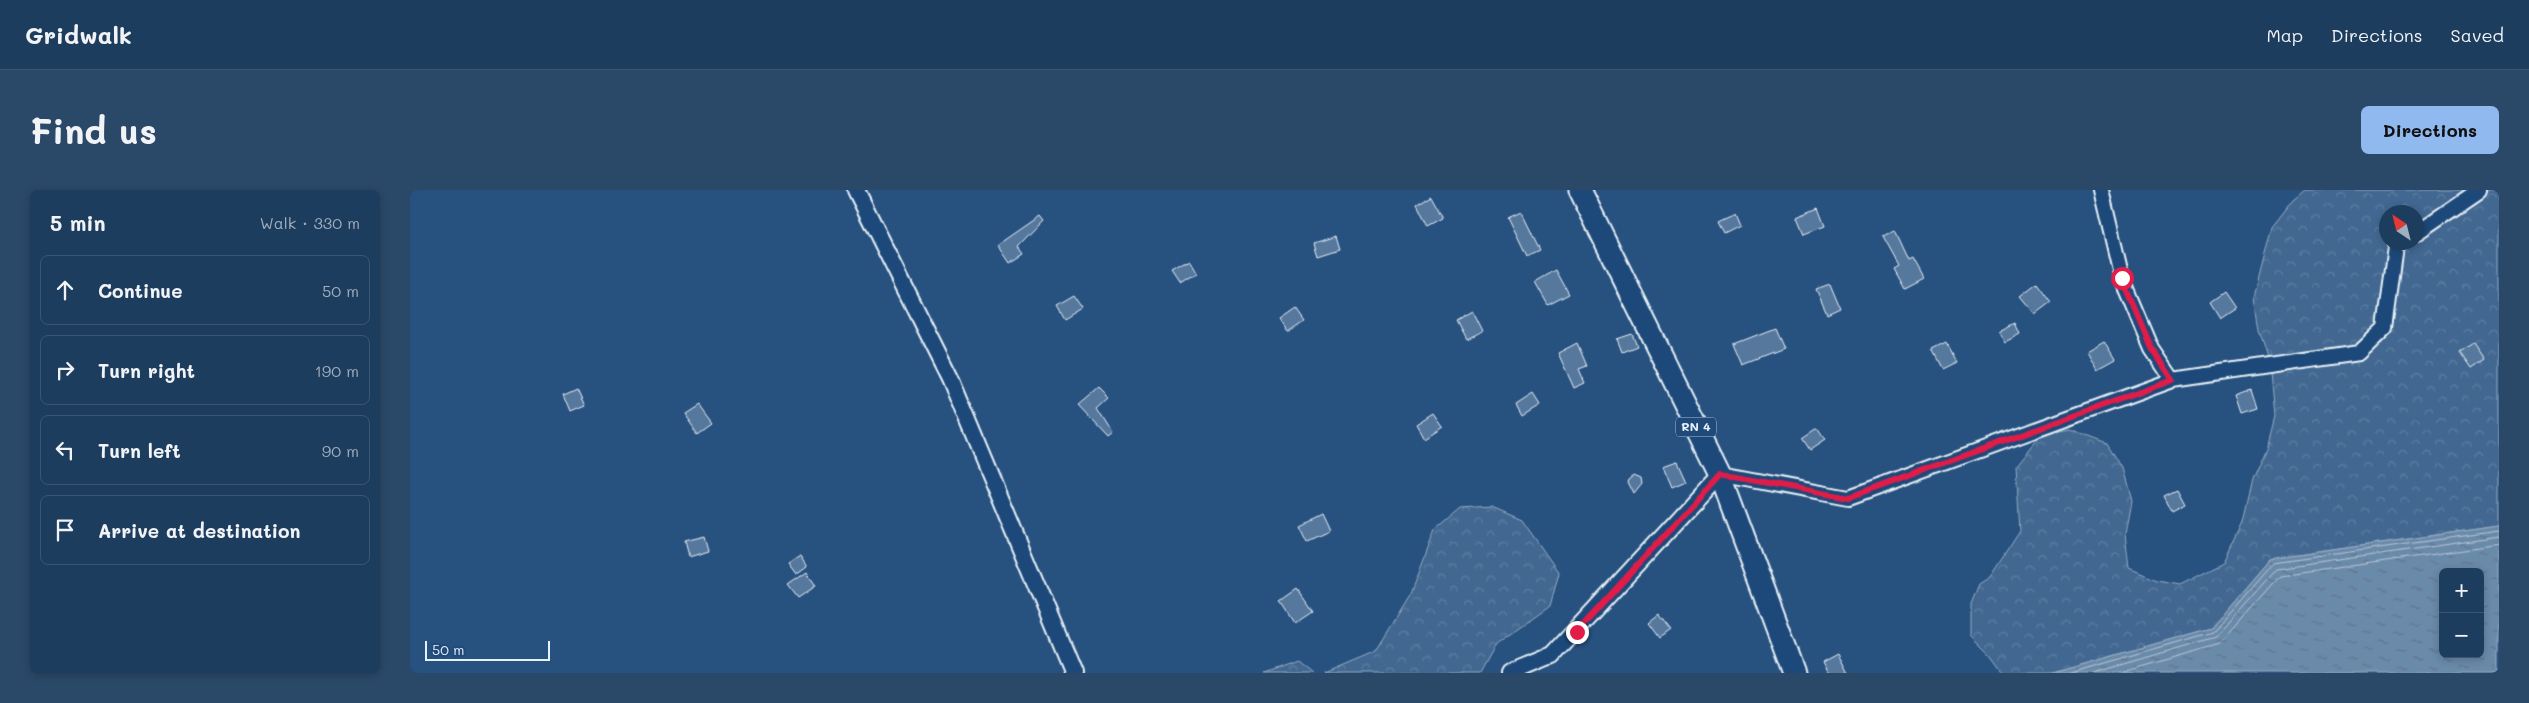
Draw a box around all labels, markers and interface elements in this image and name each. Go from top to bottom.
text: Gridwalk [25,19,132,50]
text: Map [2266,23,2303,47]
text: Directions [2331,23,2423,47]
text: Saved [2451,23,2504,47]
button: Directions [2361,106,2499,154]
text: Find us [30,107,157,153]
north arrow [2379,205,2424,250]
text: 5 min [50,209,106,236]
text: Walk · 330 m [260,212,360,233]
route start [2111,267,2134,290]
icon: ahead [51,276,79,304]
text: Continue [98,278,183,303]
text: 50 m [322,280,359,301]
icon: right [51,356,79,384]
text: Turn right [98,358,195,383]
text: 190 m [315,360,359,381]
road number: RN 4 [1676,418,1716,436]
icon: left [51,436,79,464]
text: Turn left [98,438,181,463]
text: 90 m [322,440,359,461]
icon: arrive [51,516,79,544]
text: Arrive at destination [98,518,301,543]
map controls [2439,568,2484,658]
button: + [2439,568,2484,613]
button: − [2439,613,2484,658]
route end [1566,621,1589,644]
scale bar [425,638,550,661]
text: 50 m [432,640,464,659]

